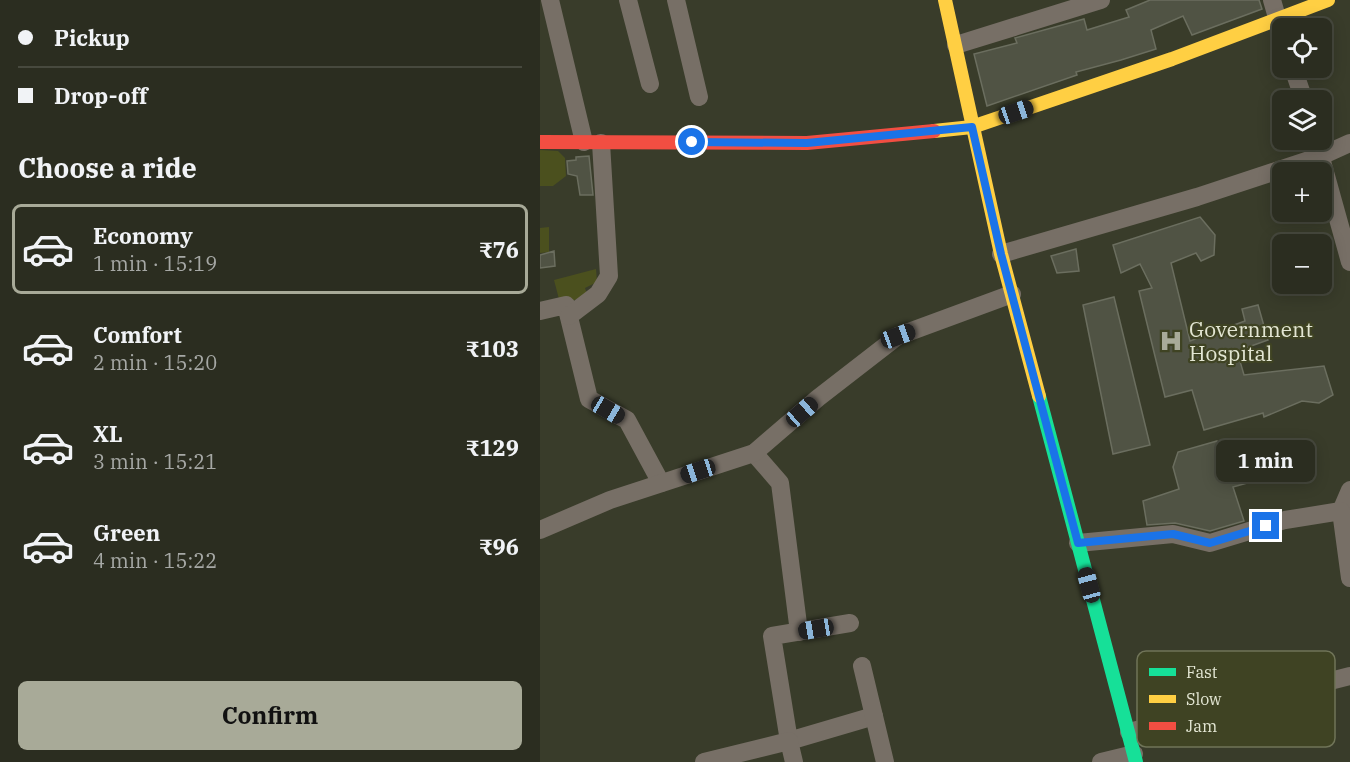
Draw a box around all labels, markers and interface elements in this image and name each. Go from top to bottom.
map controls [1272,18,1332,294]
button: locate [1272,18,1332,78]
text: Pickup [54,23,130,52]
text: Drop-off [54,81,148,110]
button: layers [1272,90,1332,150]
car [996,98,1036,126]
route start [678,128,705,155]
text: Choose a ride [18,150,197,185]
button: + [1272,162,1332,222]
text: Economy [93,221,193,250]
icon: car [21,222,75,276]
button: − [1272,234,1332,294]
text: ₹76 [478,235,519,264]
text: 1 min · 15:19 [93,250,217,277]
place label: Government Hospital [1189,315,1313,367]
text: Comfort [93,320,182,349]
icon: car [21,321,75,375]
car [878,321,918,351]
hospital icon: Government Hospital [1158,328,1184,354]
text: ₹103 [465,334,519,363]
text: 2 min · 15:20 [93,349,217,376]
car [588,393,628,427]
car [783,393,821,431]
text: XL [93,419,123,448]
icon: car [21,420,75,474]
text: ₹129 [465,433,519,462]
callout: 1 min [1216,439,1316,481]
text: 1 min [1238,447,1294,474]
text: 3 min · 15:21 [93,448,217,475]
car [678,457,718,485]
route end [1252,512,1279,539]
text: Green [93,518,160,547]
icon: car [21,519,75,573]
text: ₹96 [478,532,519,561]
text: 4 min · 15:22 [93,547,217,574]
car [1076,565,1102,605]
car [797,617,835,641]
legend [1137,651,1335,747]
text: Fast [1186,662,1218,682]
button: Confirm [18,681,522,750]
text: Slow [1186,689,1222,709]
text: Jam [1186,716,1217,736]

